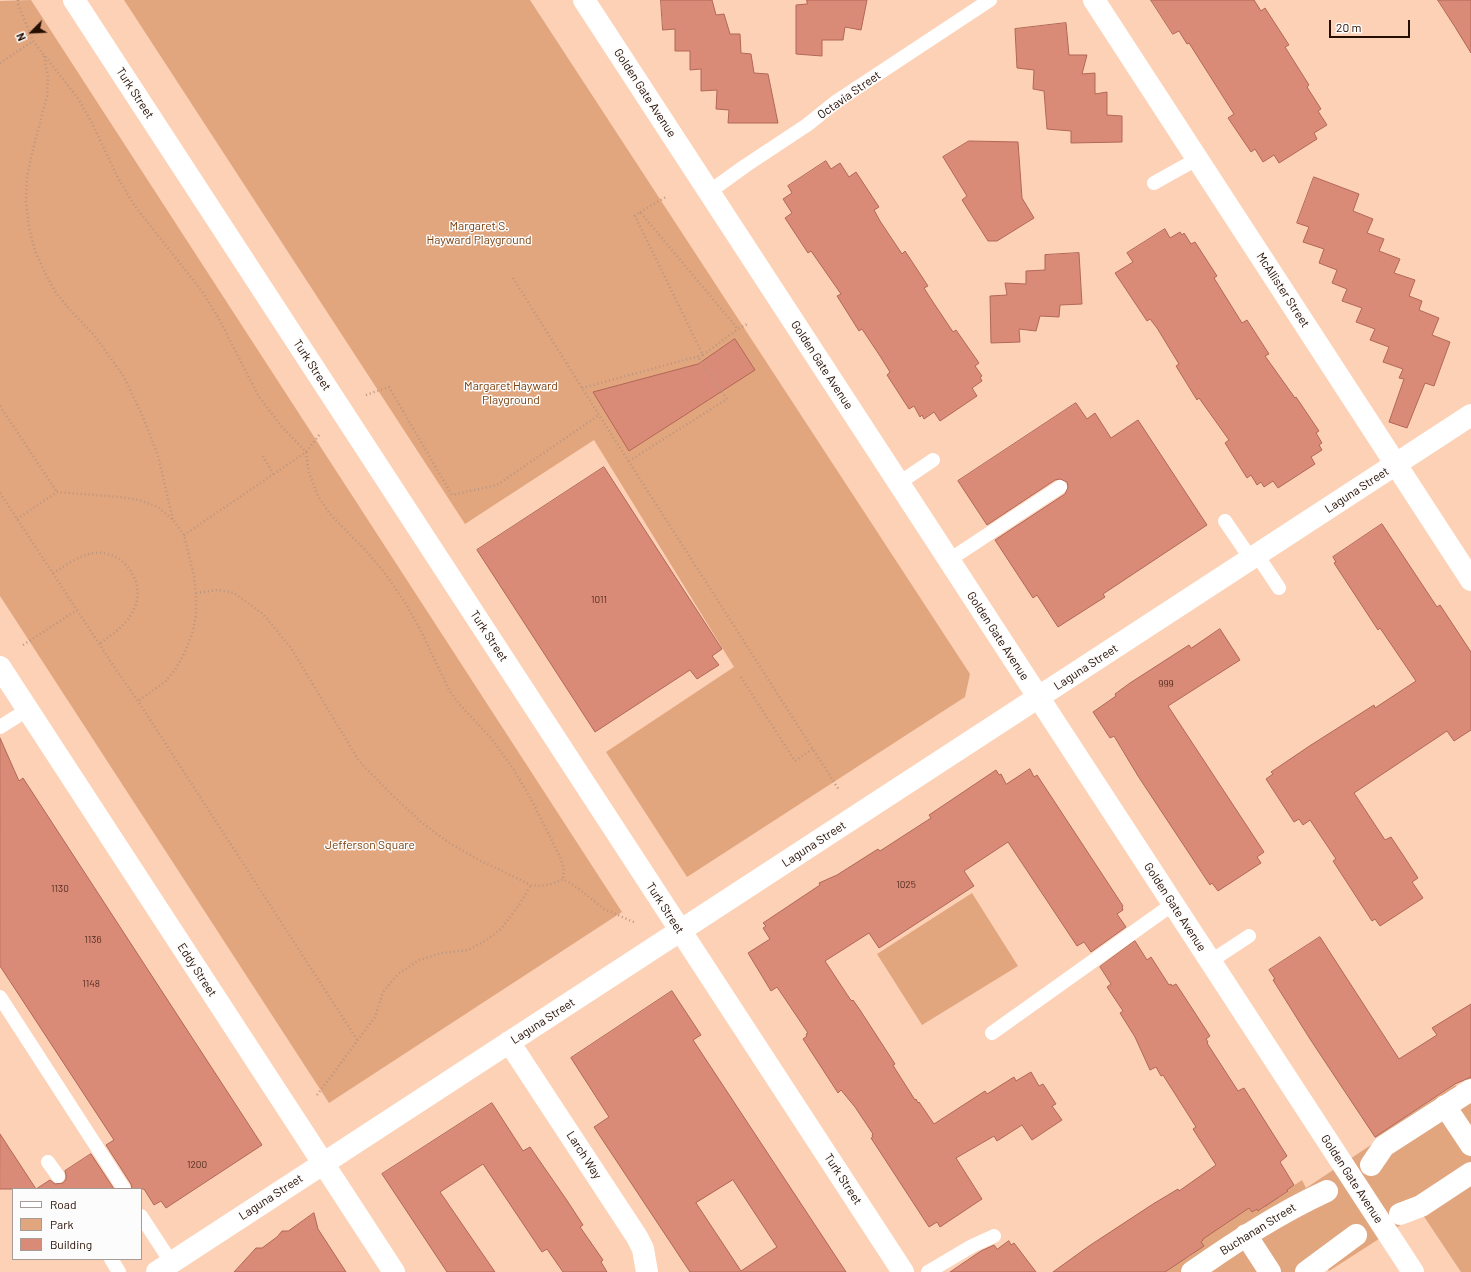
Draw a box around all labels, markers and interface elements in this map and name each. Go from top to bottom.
north arrow [12,12,52,52]
scale bar [1331,12,1412,38]
text: 20 m [1336,20,1362,34]
text: N [13,31,28,43]
street label: Golden Gate Avenue [611,46,679,140]
street label: Turk Street [113,65,157,121]
street label: Octavia Street [814,68,884,122]
park label: Margaret S. Hayward Playground [426,219,532,247]
street label: McAllister Street [1253,250,1313,330]
street label: Golden Gate Avenue [788,318,856,412]
street label: Turk Street [290,337,334,393]
park label: Margaret Hayward Playground [464,379,558,407]
street label: Laguna Street [1322,464,1392,516]
street label: Golden Gate Avenue [964,589,1032,683]
house number: 1011 [591,594,607,606]
street label: Turk Street [467,608,511,664]
street label: Laguna Street [1051,641,1121,693]
house number: 999 [1158,678,1174,690]
street label: Laguna Street [779,818,849,870]
park label: Jefferson Square [325,838,415,852]
street label: Golden Gate Avenue [1141,860,1209,954]
house number: 1025 [896,879,916,891]
street label: Turk Street [643,880,687,936]
house number: 1130 [51,883,69,895]
house number: 1136 [84,934,102,946]
street label: Eddy Street [174,940,220,1000]
house number: 1148 [82,978,100,990]
street label: Laguna Street [508,995,578,1047]
street label: Larch Way [563,1128,605,1182]
street label: Golden Gate Avenue [1318,1132,1386,1226]
street label: Turk Street [821,1151,865,1207]
house number: 1200 [187,1159,207,1171]
street label: Laguna Street [236,1171,306,1223]
legend [12,1188,142,1260]
text: Road [50,1197,77,1211]
street label: Buchanan Street [1217,1200,1299,1258]
text: Park [50,1217,74,1231]
text: Building [50,1237,92,1251]

